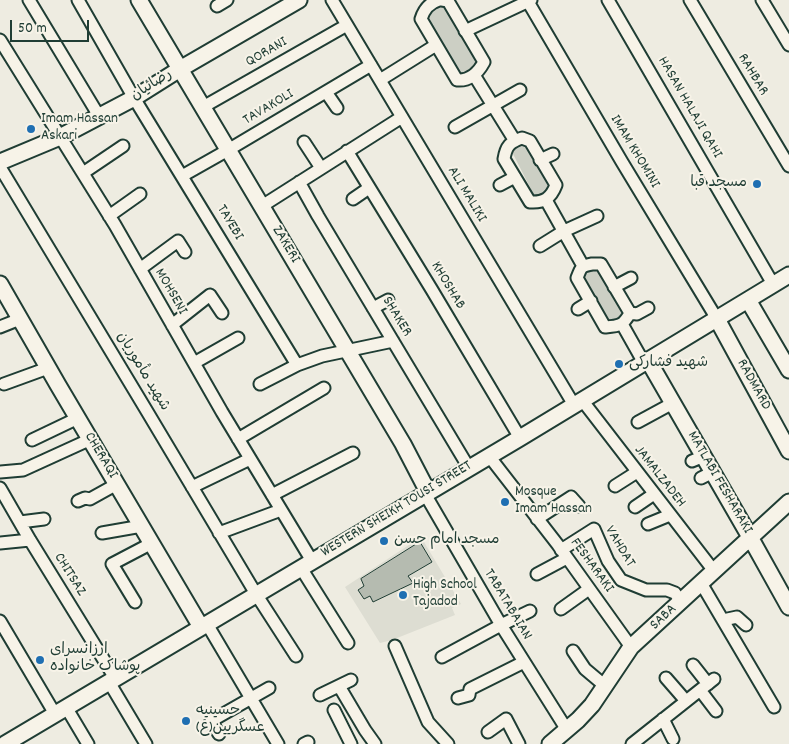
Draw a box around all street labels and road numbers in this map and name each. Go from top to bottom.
street label: QORANI [243,34,291,72]
street label: RAHBAR [732,51,772,99]
street label: HASAN HALAJI QAHI [653,54,725,162]
street label: رضائیان [128,66,176,106]
street label: TAVAKOLI [240,86,298,130]
street label: IMAM KHOMINI [605,112,663,192]
street label: ALI MALIKI [442,164,490,226]
street label: TAYEBI [211,202,247,244]
street label: ZAKERI [267,223,303,267]
street label: KHOSHAB [426,259,468,313]
street label: MOHSENI [150,266,190,318]
street label: SHAKER [377,294,415,340]
street label: شهید مأموریان [111,329,173,415]
street label: RADMARD [732,356,774,414]
street label: MATLABI FESHARAKI [682,428,756,538]
street label: CHERAQI [79,430,121,482]
street label: JAMALZADEH [629,442,689,512]
street label: WESTERN SHEIKH TOUSI STREET [318,458,476,562]
street label: VAHDAT [600,523,638,571]
street label: FESHARAKI [565,535,617,597]
street label: CHITSAZ [49,550,89,600]
street label: TABATABAIAN [479,566,535,644]
street label: SABA [647,601,681,635]

